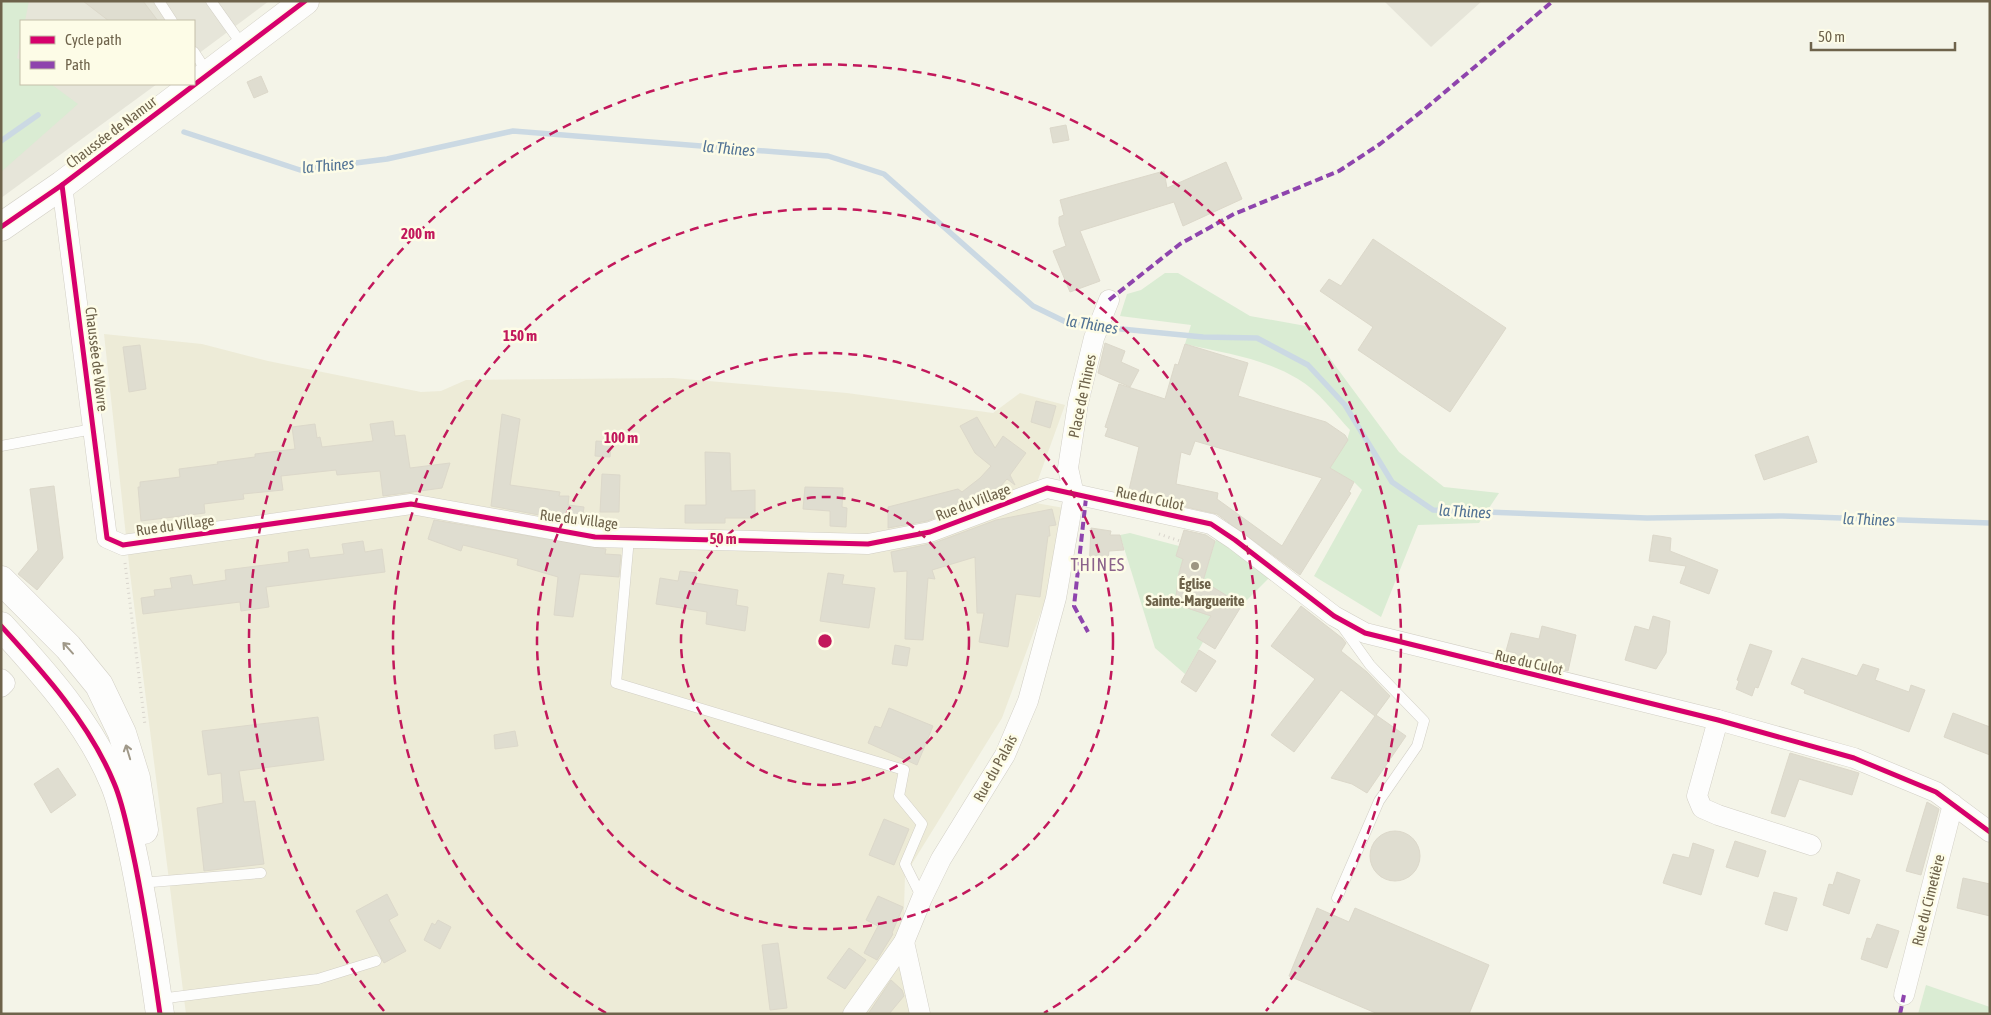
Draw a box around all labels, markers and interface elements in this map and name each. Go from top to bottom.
legend [20,20,195,85]
scale bar [1811,20,1955,52]
text: 50 m [1818,28,1845,45]
text: Cycle path [65,31,122,48]
text: Path [65,56,91,73]
street label: Chaussée de Namur [62,92,160,172]
water label: la Thines [702,137,756,159]
water label: la Thines [301,154,355,176]
text: 200 m [401,225,435,242]
street label: Chaussée de Wavre [82,306,112,412]
water label: la Thines [1065,311,1120,337]
text: 150 m [503,327,537,344]
street label: Place de Thines [1065,353,1099,439]
text: 100 m [604,429,638,446]
street label: Rue du Village [933,480,1013,524]
street label: Rue du Culot [1114,482,1186,514]
water label: la Thines [1438,501,1492,521]
street label: Rue du Village [539,506,619,532]
water label: la Thines [1842,509,1896,529]
street label: Rue du Village [135,511,215,539]
text: 50 m [710,530,737,547]
district label: THINES [1071,554,1125,575]
marker: Église Sainte-Marguerite [1189,560,1201,572]
place label: Église Sainte-Marguerite [1145,575,1245,609]
centre of rings [816,632,834,650]
one-way arrow [62,641,74,654]
street label: Rue du Culot [1493,646,1565,678]
street label: Rue du Palais [970,732,1020,804]
one-way arrow [123,745,133,761]
street label: Rue du Cimetière [1908,852,1948,947]

